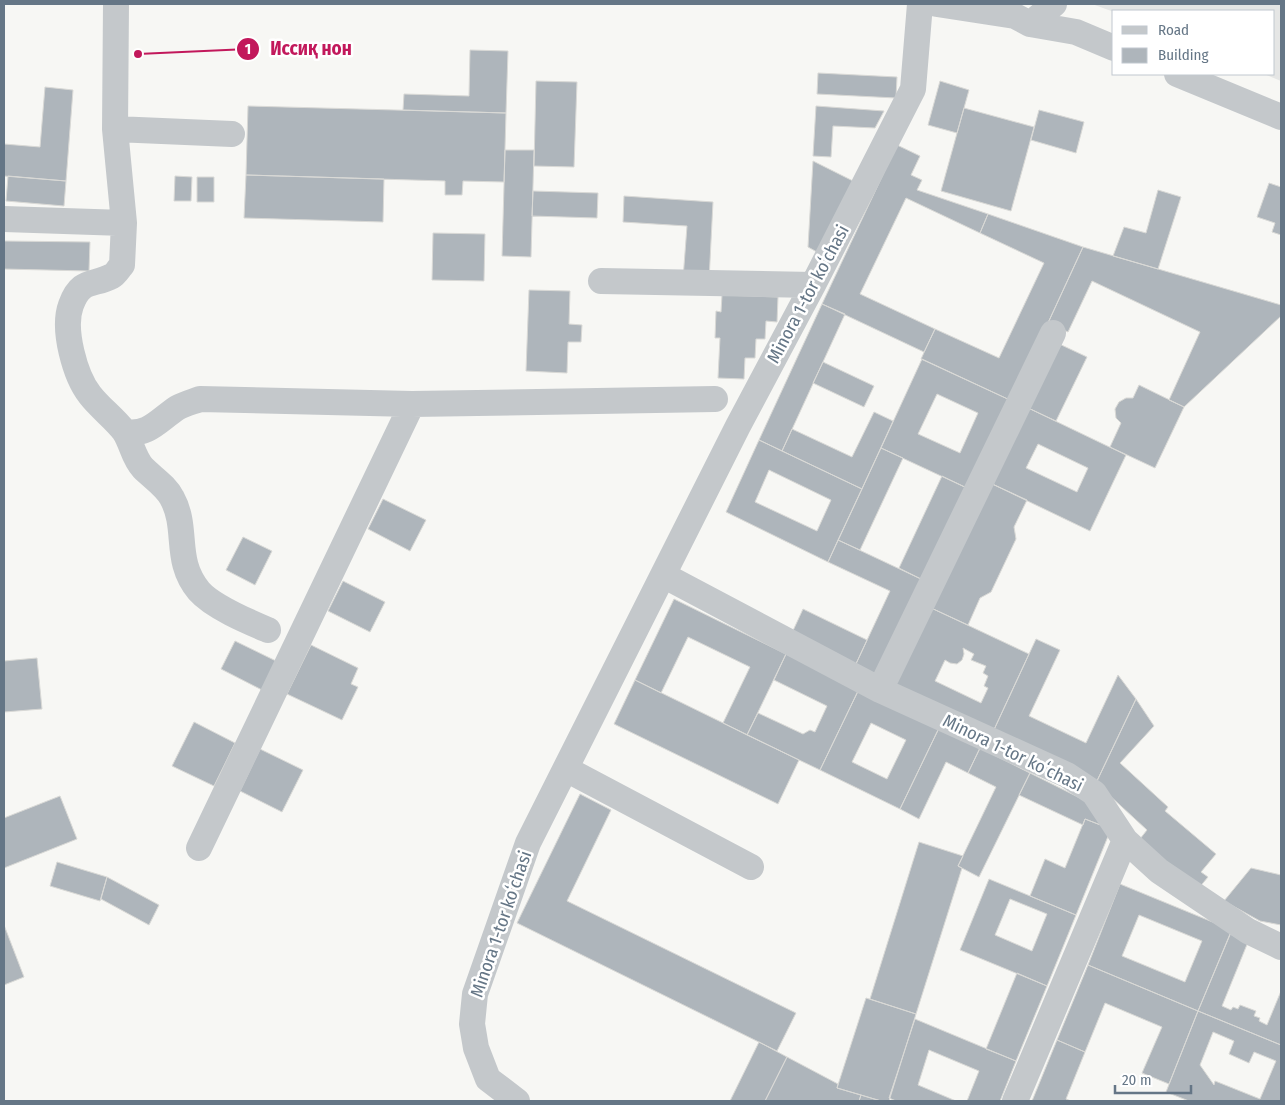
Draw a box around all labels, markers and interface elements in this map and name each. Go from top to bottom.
legend [1112,10,1275,75]
text: Road [1158,21,1189,39]
callout: Иссиқ нон [236,32,362,66]
text: Иссиқ нон [270,37,352,60]
text: 1 [245,40,251,58]
text: Building [1158,46,1209,64]
street label: Minora 1-tor koʻchasi [762,221,854,367]
street label: Minora 1-tor koʻchasi [939,710,1087,796]
street label: Minora 1-tor koʻchasi [466,848,536,1000]
scale bar [1115,1062,1191,1094]
text: 20 m [1122,1071,1152,1089]

